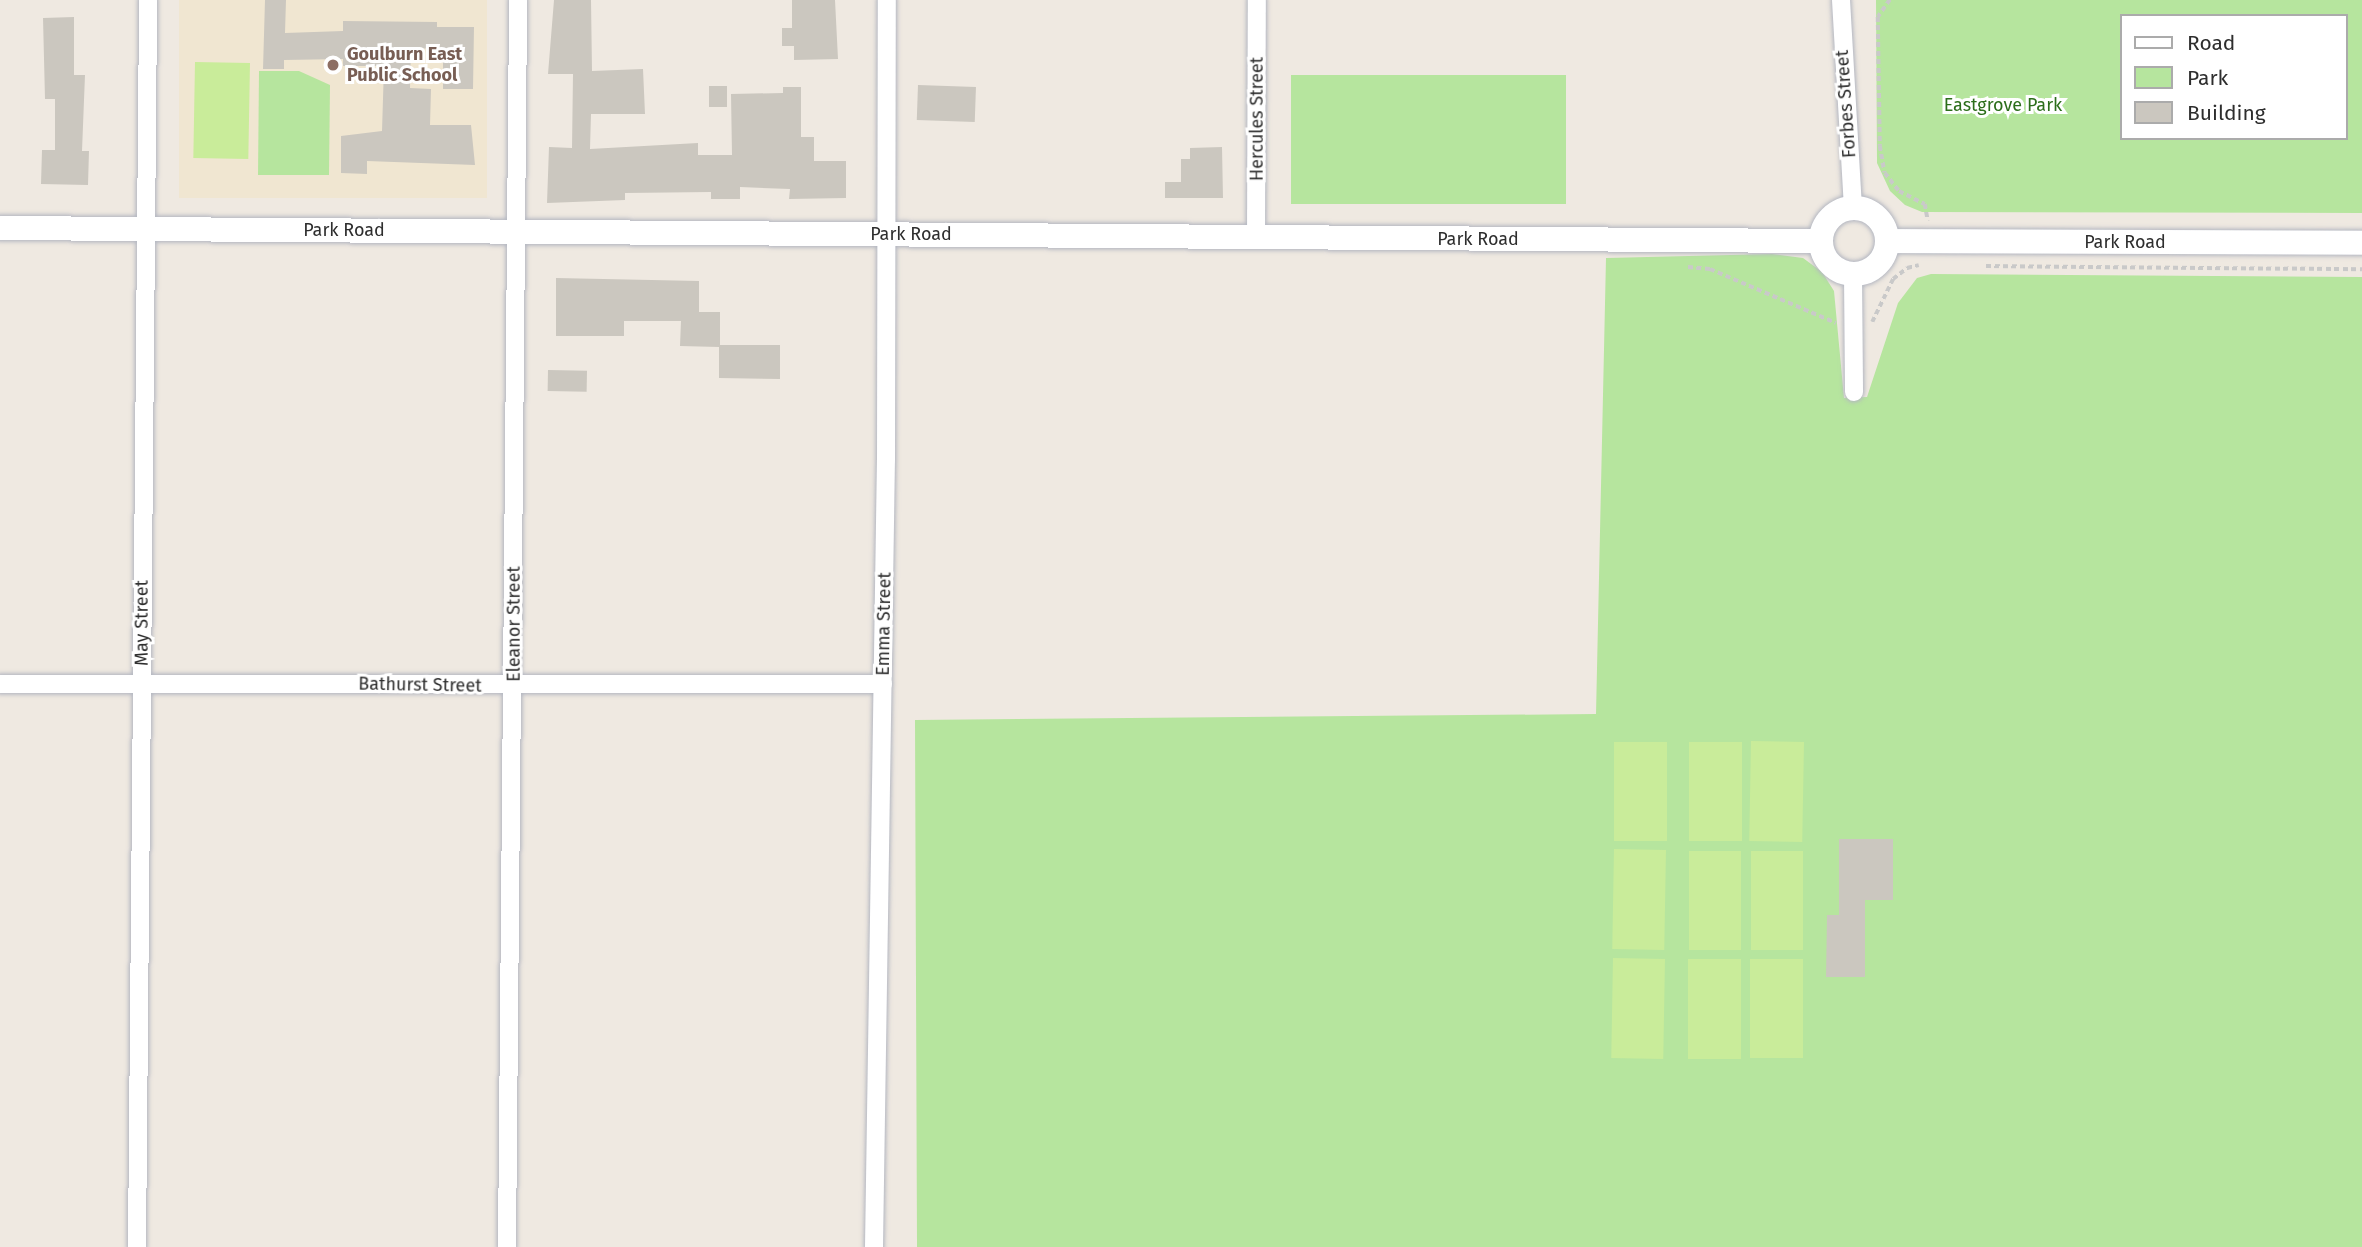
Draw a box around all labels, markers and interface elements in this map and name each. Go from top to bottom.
legend [2120,14,2348,140]
text: Road [2187,30,2235,56]
place label: Goulburn East Public School [347,44,462,86]
street label: Forbes Street [1831,49,1861,159]
marker: Goulburn East Public School [325,57,341,73]
street label: Hercules Street [1246,57,1268,181]
text: Park [2187,65,2228,91]
park label: Eastgrove Park [1944,94,2062,116]
text: Building [2187,100,2266,126]
street label: Park Road [303,219,385,241]
street label: Park Road [870,223,952,245]
street label: Park Road [1437,228,1519,250]
street label: Park Road [2084,231,2166,253]
street label: Eleanor Street [503,566,525,682]
street label: Emma Street [872,572,896,676]
street label: May Street [131,580,153,666]
street label: Bathurst Street [358,673,482,697]

